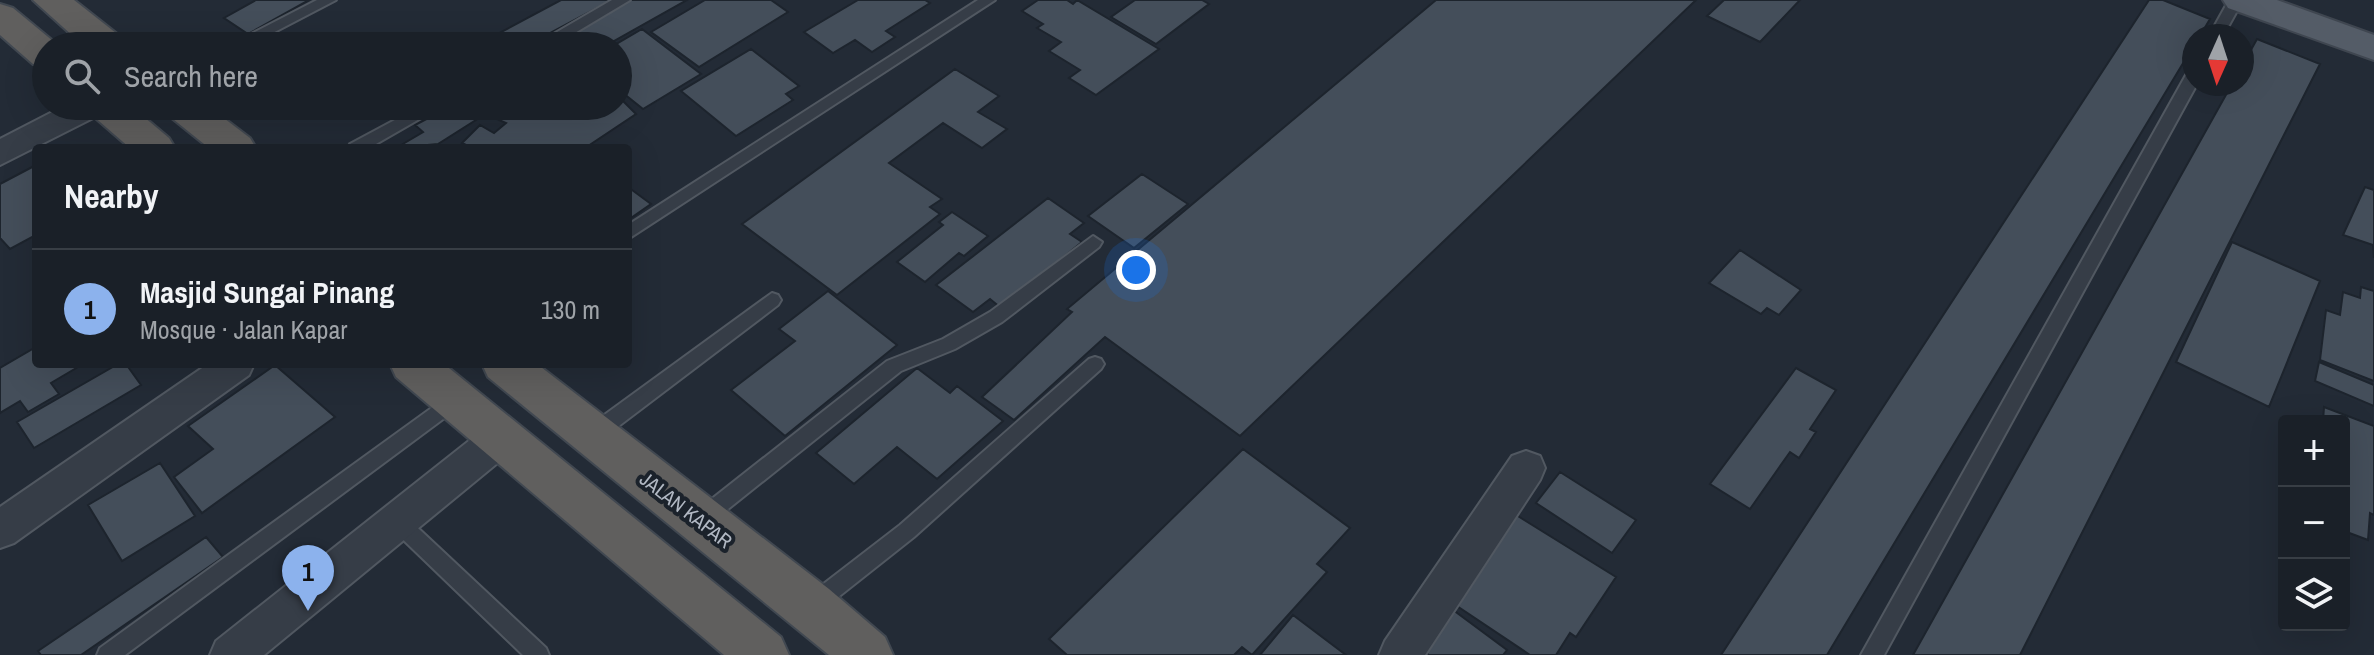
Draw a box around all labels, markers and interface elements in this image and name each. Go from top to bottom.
north arrow [2182,24,2254,96]
search box [32,32,632,120]
icon: search [60,54,104,98]
text: Search here [124,56,258,96]
text: Nearby [64,173,159,219]
your location [1116,250,1156,290]
text: Masjid Sungai Pinang [140,272,394,312]
text: 1 [84,292,96,327]
text: 130 m [541,292,600,327]
text: Mosque · Jalan Kapar [140,312,347,347]
map controls [2278,415,2350,631]
button: + [2278,415,2350,487]
street label: JALAN KAPAR [635,465,738,554]
button: − [2278,487,2350,559]
pin: 1 [282,545,334,611]
button: layers [2278,559,2350,631]

